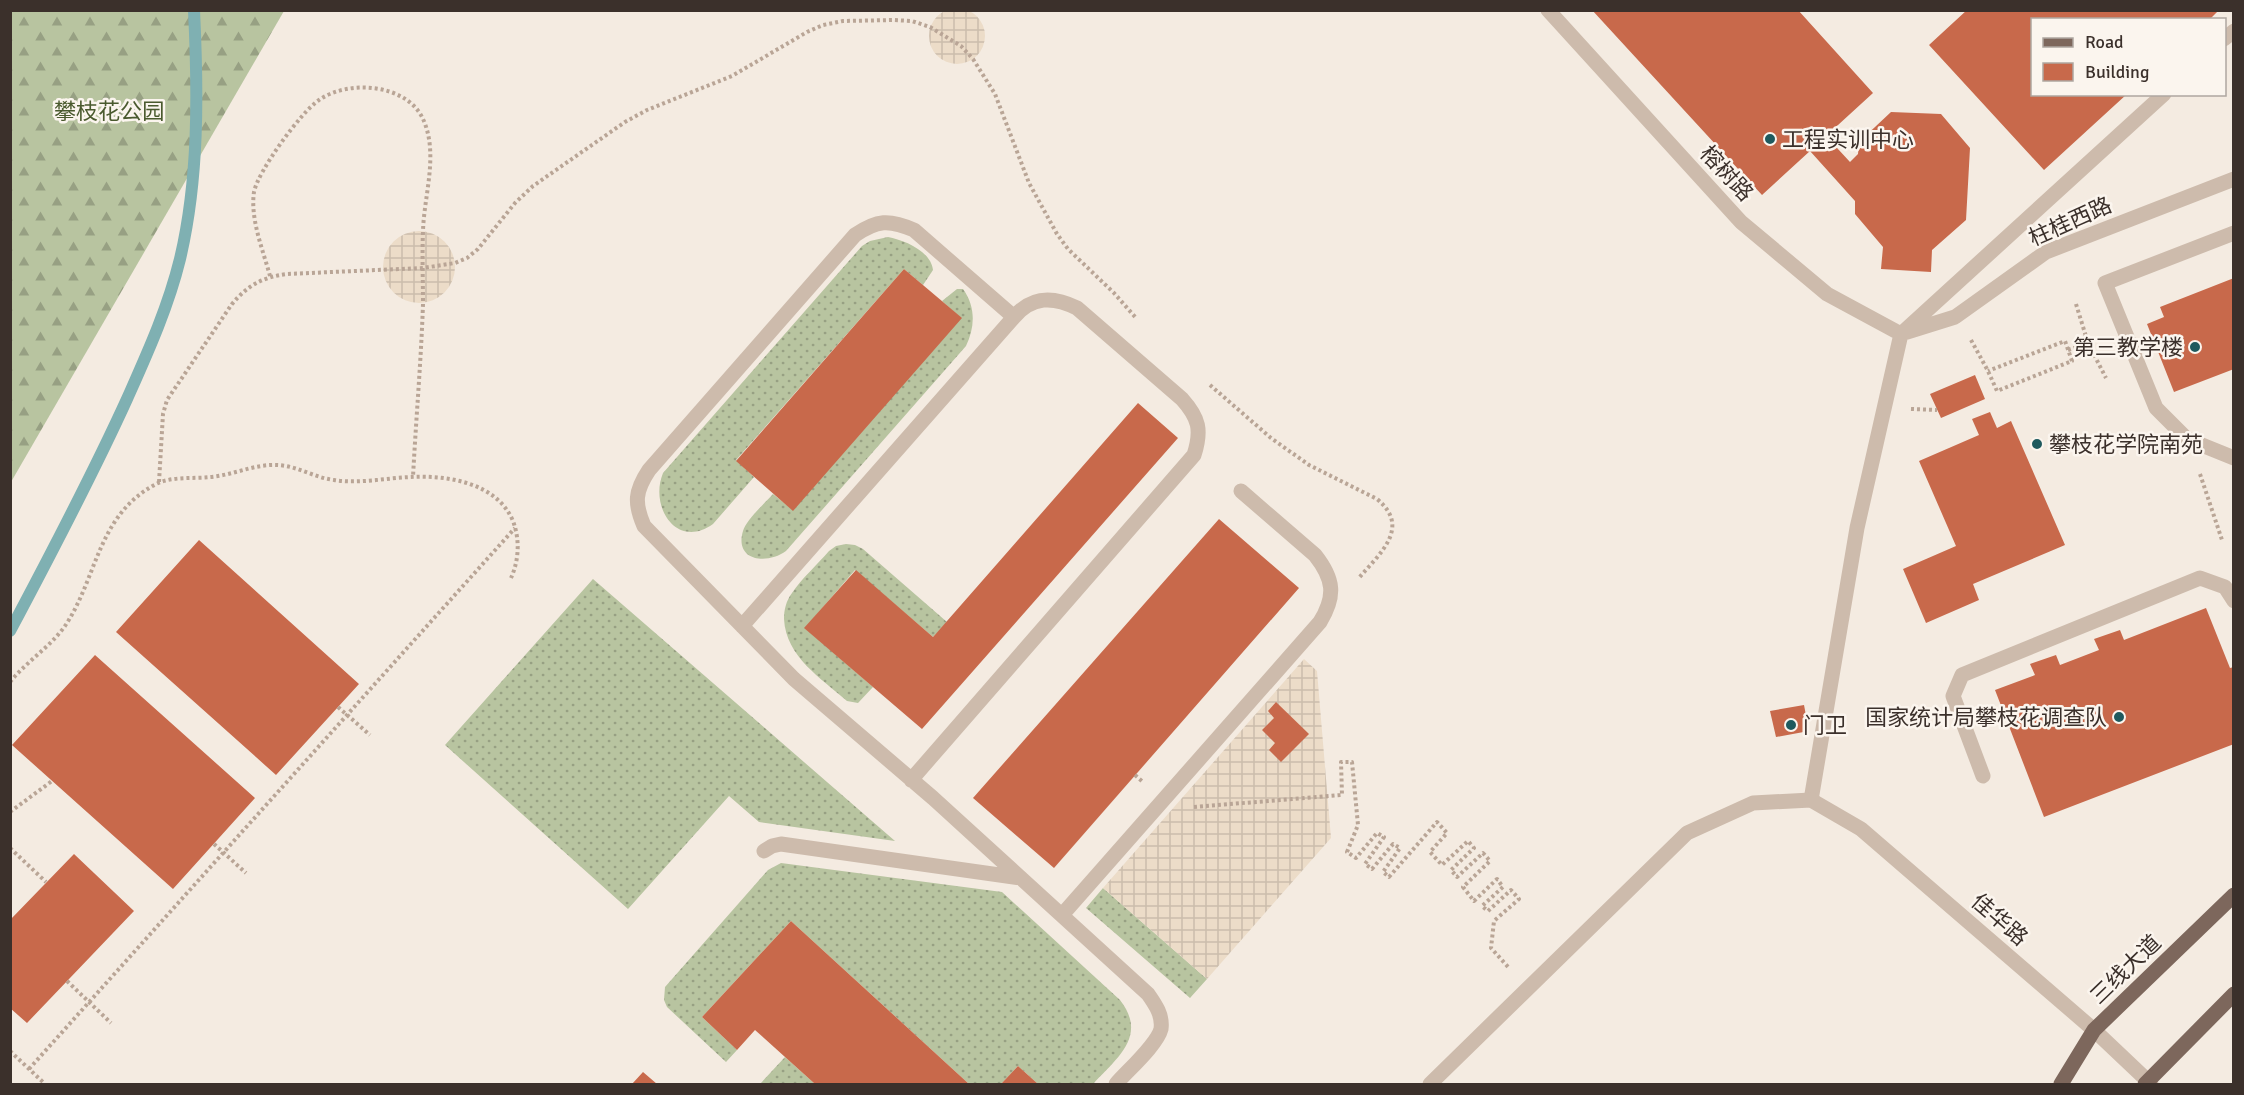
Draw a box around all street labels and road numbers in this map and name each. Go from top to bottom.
street label: 榕树路 [1694,140,1759,207]
street label: 柱桂西路 [2025,191,2116,252]
street label: 佳华路 [1966,888,2033,951]
street label: 三线大道 [2084,929,2166,1010]

